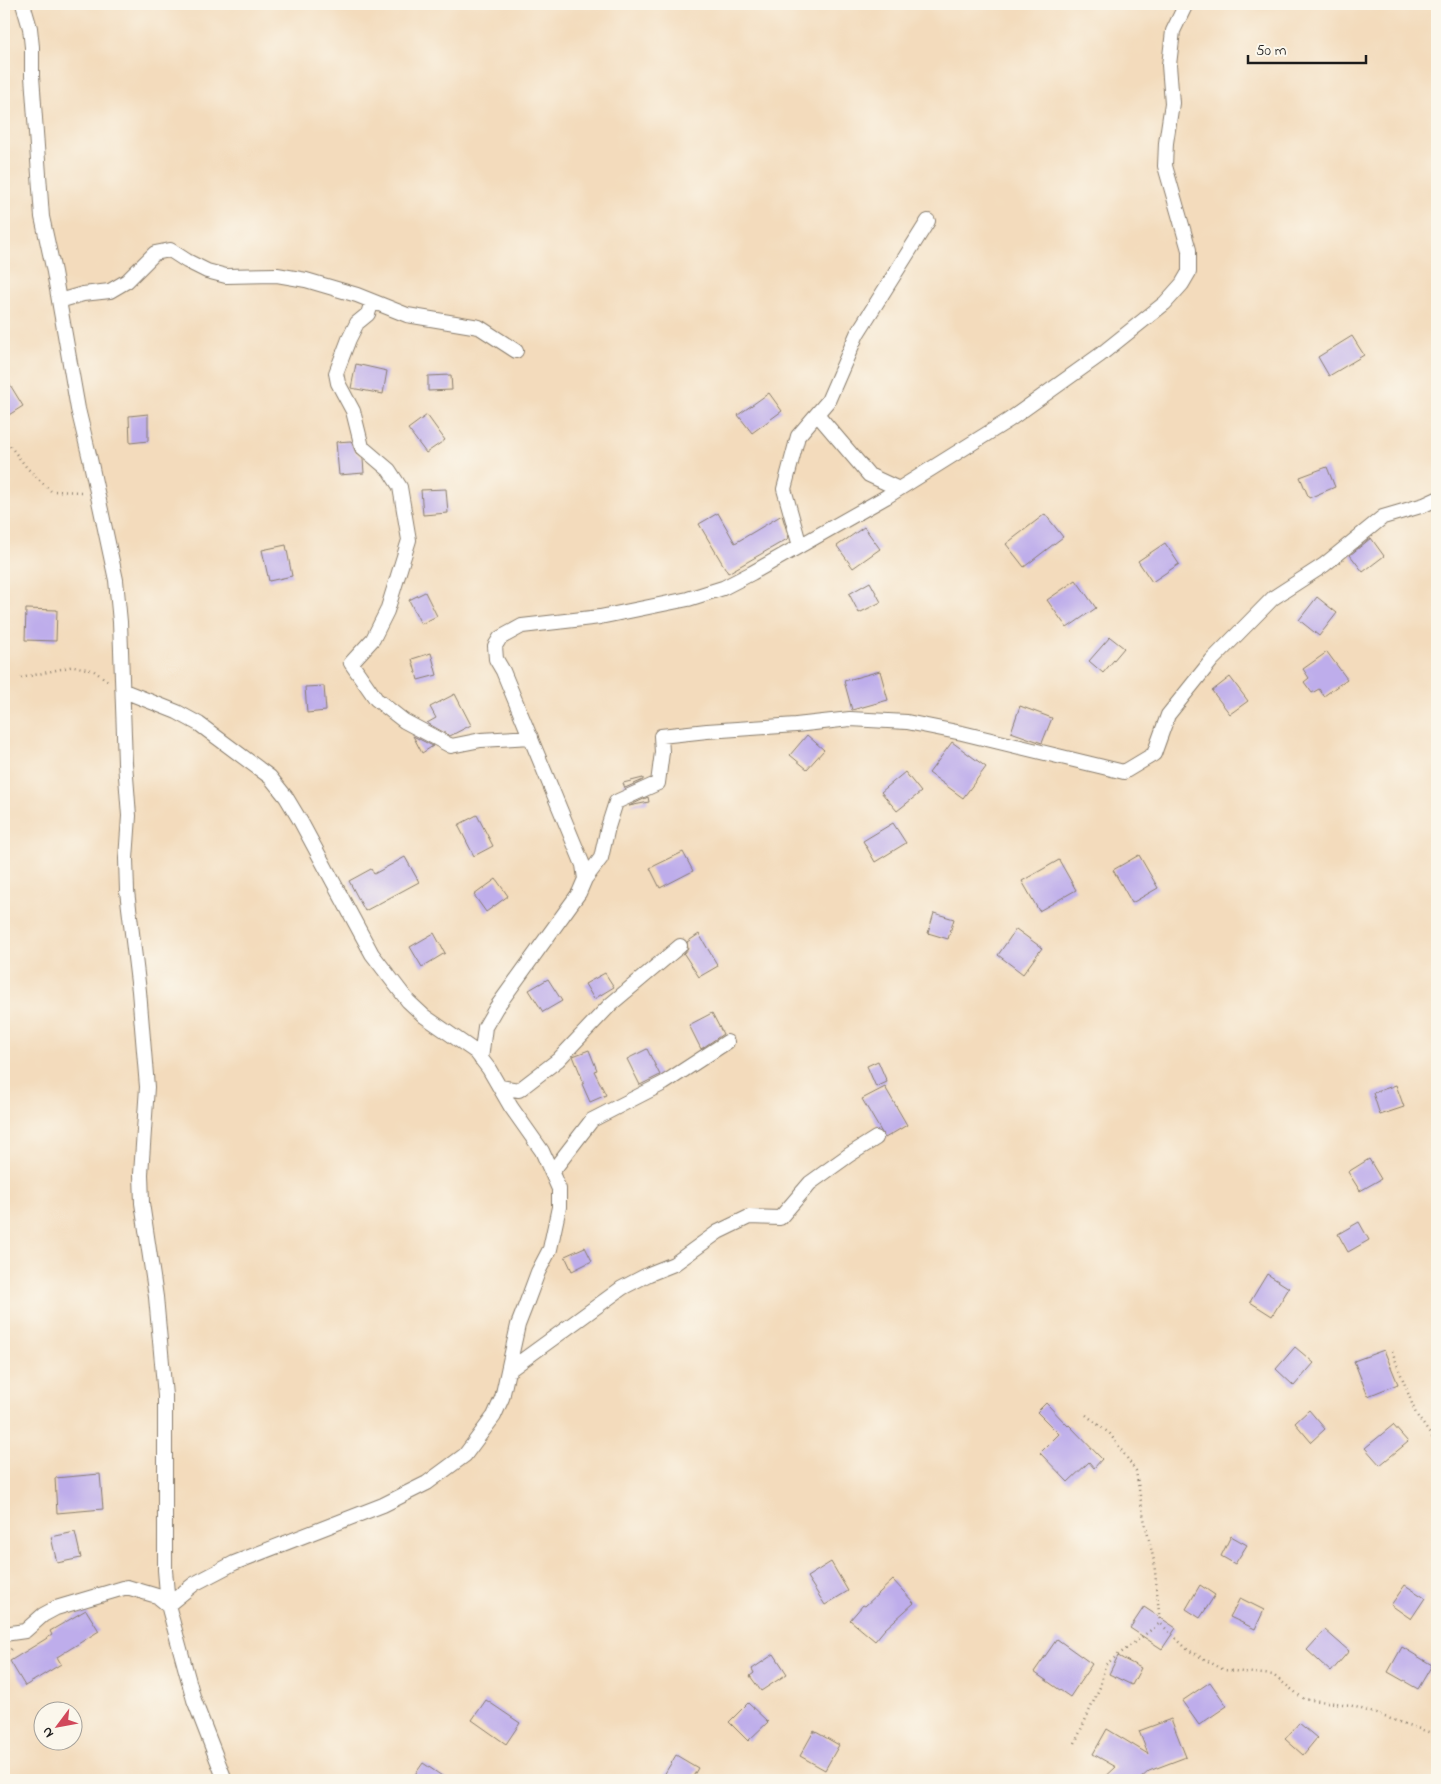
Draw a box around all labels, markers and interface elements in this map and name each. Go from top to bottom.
scale bar [1248,32,1366,64]
text: 50 m [1256,40,1287,62]
north arrow [32,1702,82,1752]
text: N [37,1723,60,1742]

